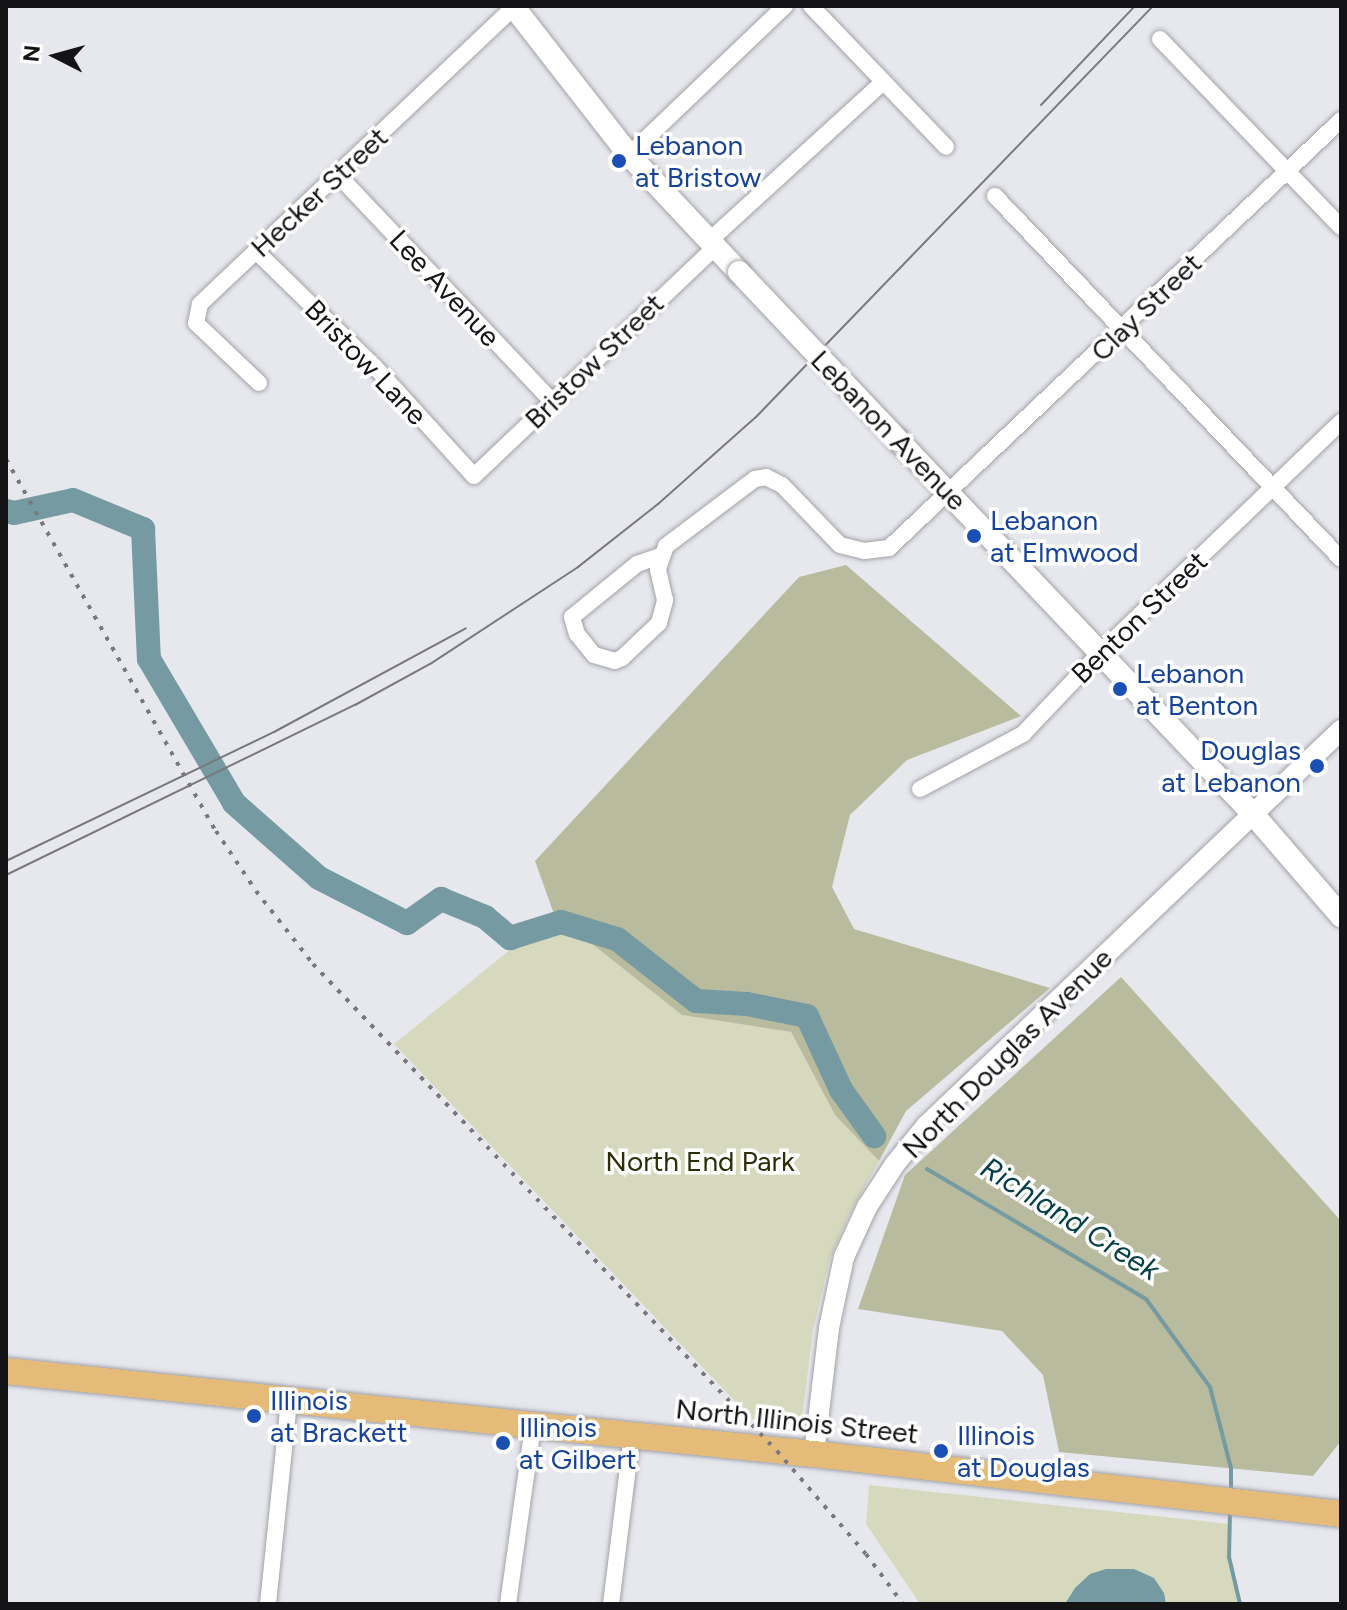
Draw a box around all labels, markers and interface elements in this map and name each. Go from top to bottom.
north arrow [16,16,96,96]
text: N [17,44,46,63]
street label: Hecker Street [244,120,394,264]
place label: Lebanon at Bristow [635,128,761,194]
marker: Lebanon at Bristow [610,152,628,170]
street label: Lee Avenue [383,223,507,353]
street label: Clay Street [1084,246,1208,368]
street label: Bristow Street [518,286,670,436]
street label: Bristow Lane [298,292,434,432]
street label: Lebanon Avenue [804,343,974,517]
place label: Lebanon at Elmwood [990,503,1139,569]
marker: Lebanon at Elmwood [965,527,983,545]
street label: Benton Street [1064,544,1214,690]
place label: Lebanon at Benton [1136,656,1258,722]
marker: Lebanon at Benton [1111,680,1129,698]
place label: Douglas at Lebanon [1161,733,1301,799]
marker: Douglas at Lebanon [1308,757,1326,775]
street label: North Douglas Avenue [895,941,1119,1165]
park label: North End Park [605,1144,795,1178]
water label: Richland Creek [974,1150,1166,1288]
place label: Illinois at Brackett [270,1383,408,1449]
street label: North Illinois Street [674,1392,920,1450]
marker: Illinois at Brackett [245,1407,263,1425]
place label: Illinois at Gilbert [519,1410,636,1476]
place label: Illinois at Douglas [957,1418,1090,1484]
marker: Illinois at Gilbert [494,1434,512,1452]
marker: Illinois at Douglas [932,1442,950,1460]

